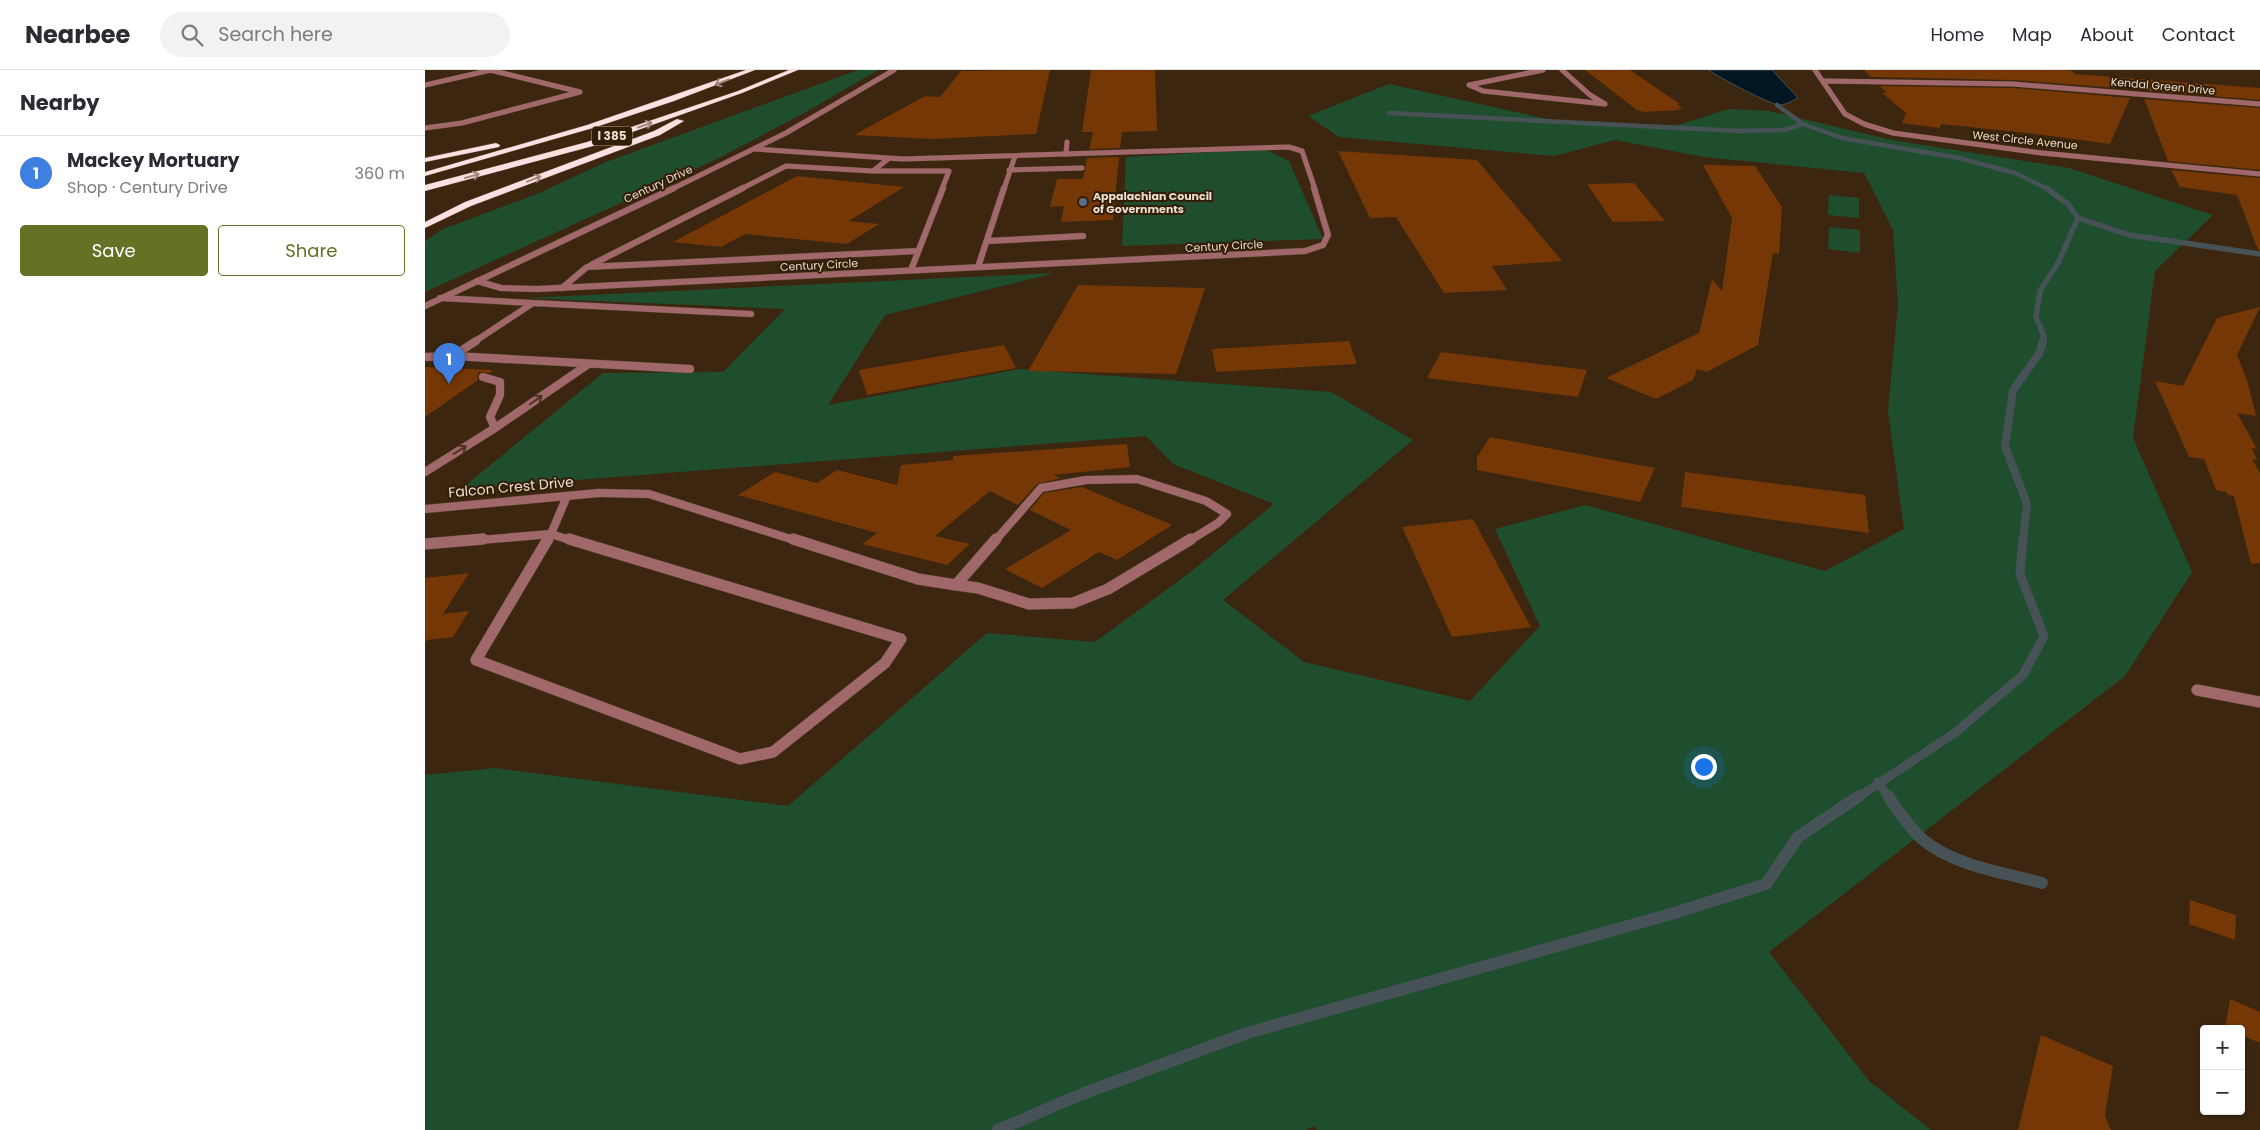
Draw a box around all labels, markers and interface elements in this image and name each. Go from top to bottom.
search box [160,12,510,57]
text: Nearbee [25,18,130,51]
icon: search [178,21,206,49]
text: Search here [218,21,333,48]
text: Home [1930,22,1984,47]
text: Map [2012,22,2052,47]
text: About [2080,22,2134,47]
text: Contact [2162,22,2235,47]
street label: Kendal Green Drive [2110,73,2216,99]
one-way arrow [714,78,730,87]
text: Nearby [20,88,100,117]
one-way arrow [636,120,652,129]
road number: I 385 [592,126,632,146]
street label: West Circle Avenue [1971,127,2079,154]
text: Mackey Mortuary [67,147,240,174]
street label: Century Drive [621,161,695,207]
text: 1 [33,162,39,185]
text: 360 m [355,162,405,185]
one-way arrow [464,171,480,180]
one-way arrow [526,174,542,183]
text: Shop · Century Drive [67,176,228,199]
place label: Appalachian Council of Governments [1093,188,1212,217]
marker: Appalachian Council of Governments [1077,196,1089,208]
button: Save [20,225,208,276]
button: Share [218,225,405,276]
street label: Century Circle [1185,236,1264,256]
street label: Century Circle [780,255,859,275]
pin: 1 [433,343,465,384]
one-way arrow [528,395,542,405]
one-way arrow [453,445,467,455]
street label: Falcon Crest Drive [447,472,575,502]
your location [1691,754,1717,780]
map controls [2200,1025,2245,1115]
button: + [2200,1025,2245,1070]
button: − [2200,1070,2245,1115]

